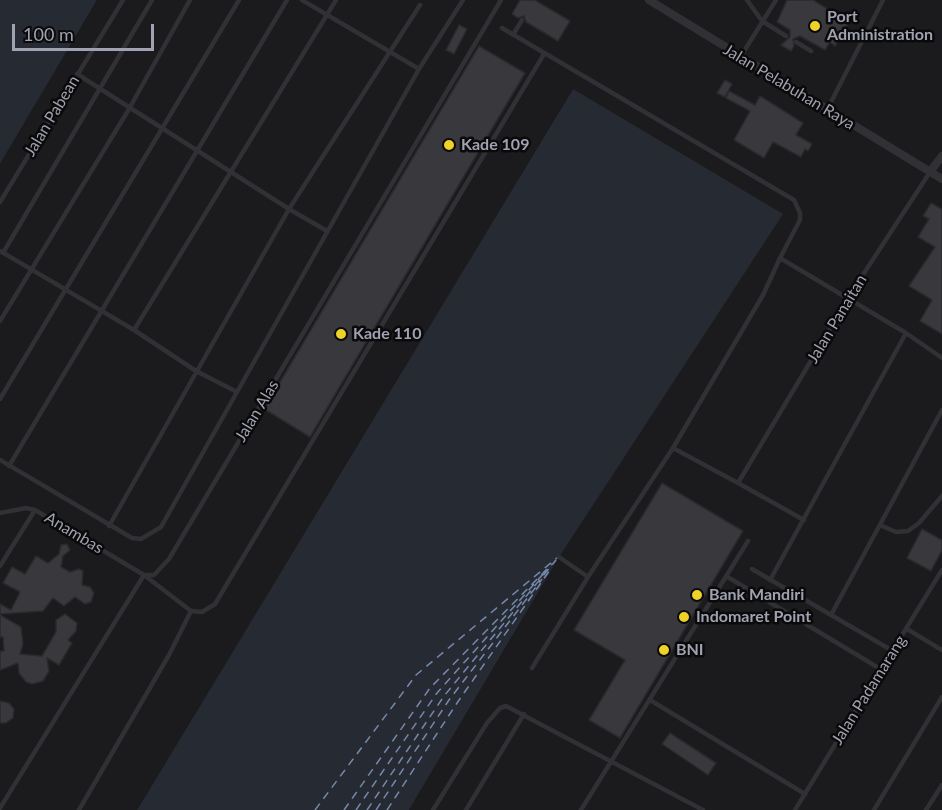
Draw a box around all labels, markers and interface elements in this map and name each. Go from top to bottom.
place label: Port Administration [827,7,933,45]
scale bar [15,12,158,50]
marker: Port Administration [808,19,822,33]
text: 100 m [23,23,74,45]
street label: Jalan Pelabuhan Raya [720,40,858,134]
street label: Jalan Pabean [20,72,84,160]
place label: Kade 109 [461,135,529,155]
marker: Kade 109 [442,138,456,152]
street label: Jalan Panaitan [803,271,871,367]
place label: Kade 110 [353,324,421,344]
marker: Kade 110 [334,327,348,341]
street label: Jalan Alas [231,377,283,445]
street label: Anambas [41,508,107,558]
place label: Bank Mandiri [709,585,804,605]
marker: Bank Mandiri [690,588,704,602]
place label: Indomaret Point [696,607,811,627]
marker: Indomaret Point [677,610,691,624]
street label: Jalan Padamarang [828,632,910,748]
place label: BNI [676,640,704,660]
marker: BNI [657,643,671,657]

